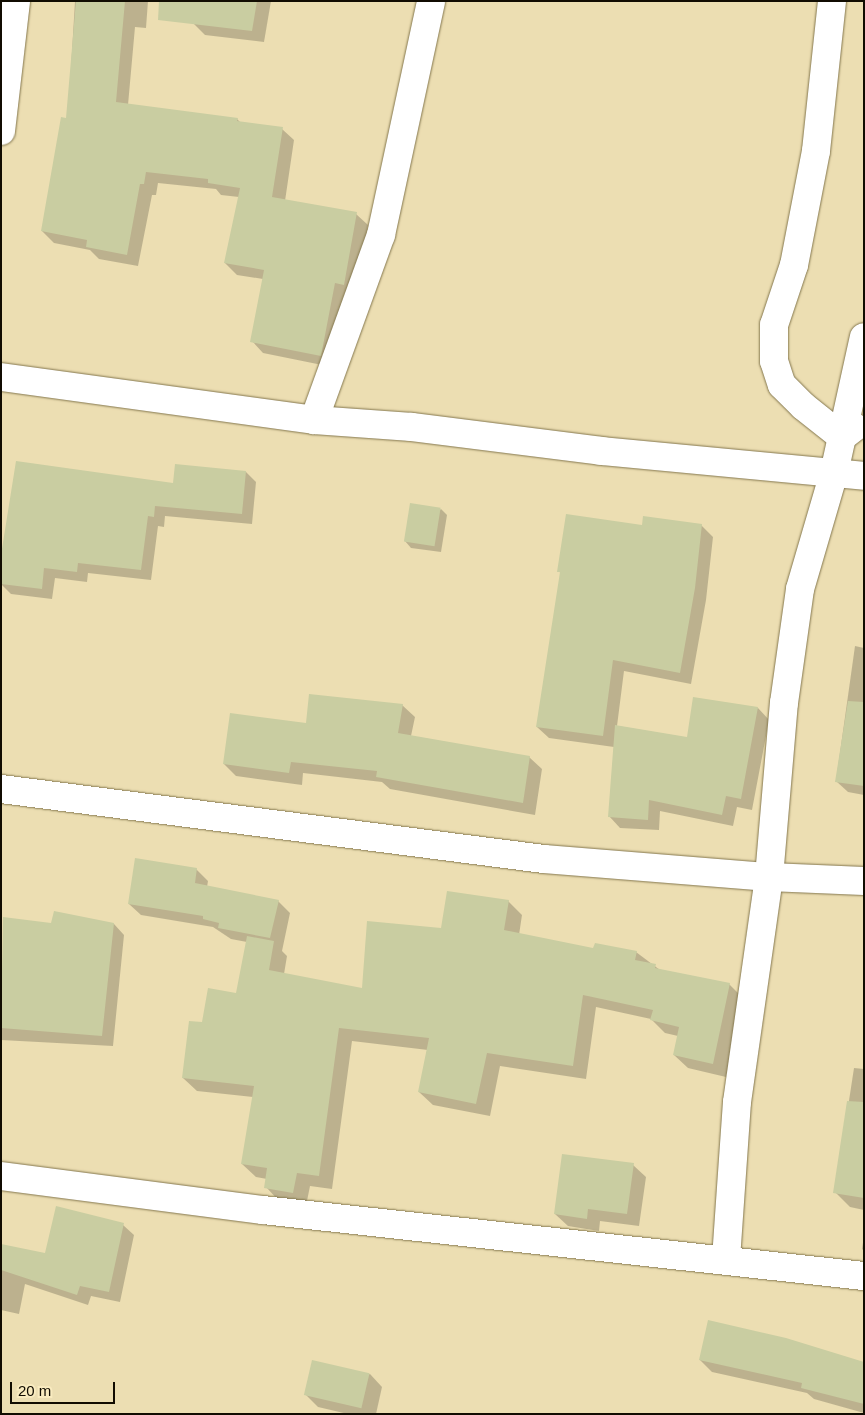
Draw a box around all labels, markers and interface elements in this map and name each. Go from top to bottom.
scale bar [12,1372,118,1404]
text: 20 m [18,1382,51,1399]

